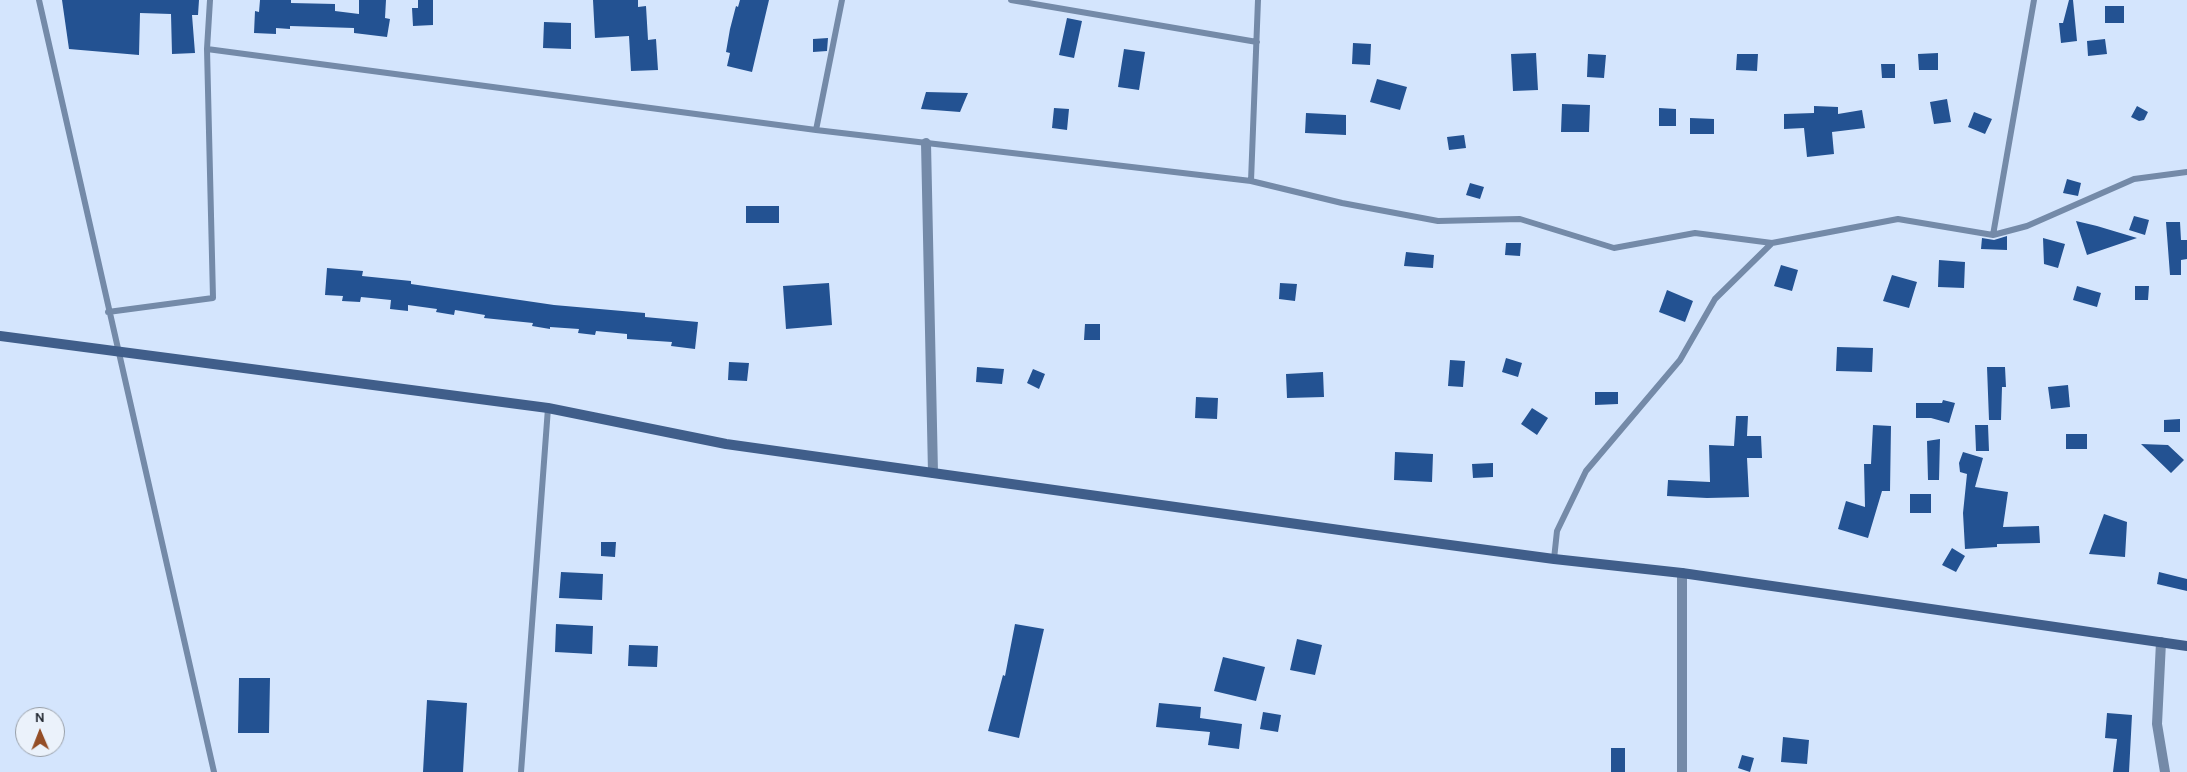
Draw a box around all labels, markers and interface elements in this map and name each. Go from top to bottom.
north arrow [15,707,65,757]
text: N [35,709,45,726]

